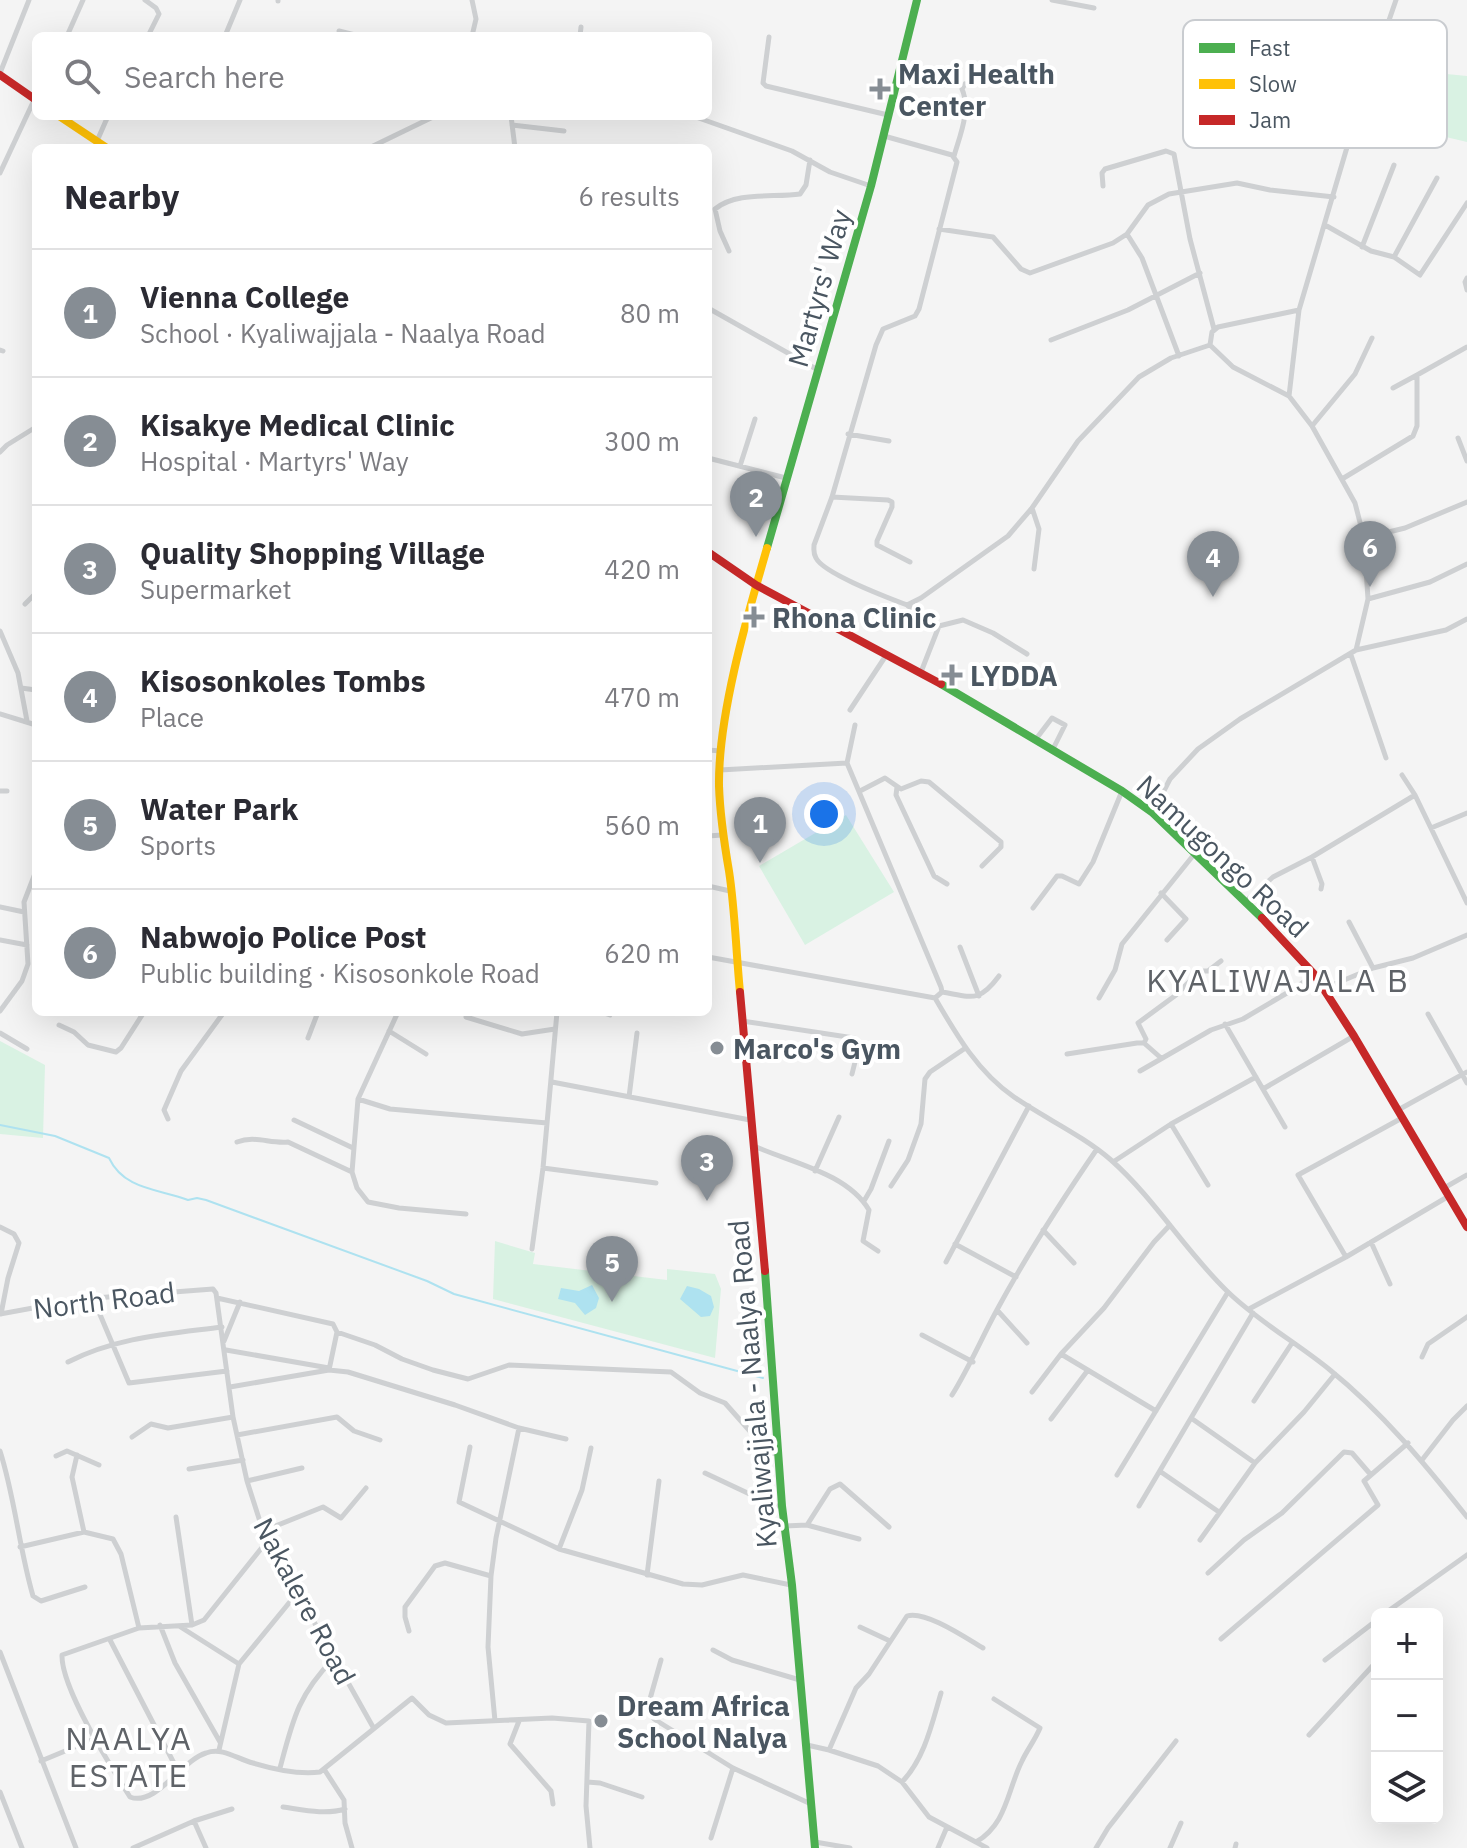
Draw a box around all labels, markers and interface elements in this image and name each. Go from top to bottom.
legend [1183,20,1447,148]
search box [32,32,712,120]
text: Fast [1249,33,1290,62]
icon: search [60,54,104,98]
place label: Maxi Health Center [898,55,1055,124]
text: Search here [124,57,285,96]
text: Slow [1249,69,1297,98]
marker: Maxi Health Center [869,78,891,100]
text: Jam [1249,105,1291,134]
text: Nearby [64,174,179,218]
text: 6 results [578,179,680,213]
street label: Martyrs' Way [779,205,859,371]
text: Vienna College [140,277,349,316]
text: 1 [82,296,98,330]
text: 80 m [620,296,680,330]
text: School · Kyaliwajjala - Naalya Road [140,316,546,350]
text: Kisakye Medical Clinic [140,405,455,444]
text: 2 [82,424,98,458]
text: 300 m [604,424,680,458]
text: Hospital · Martyrs' Way [140,444,409,478]
pin: 2 [730,471,782,537]
pin: 6 [1344,521,1396,587]
pin: 4 [1187,531,1239,597]
text: Quality Shopping Village [140,533,485,572]
text: 3 [82,552,98,586]
text: 420 m [604,552,680,586]
text: Supermarket [140,572,292,606]
place label: Rhona Clinic [772,599,936,636]
marker: Rhona Clinic [743,606,765,628]
place label: LYDDA [970,657,1058,694]
text: Kisosonkoles Tombs [140,661,426,700]
marker: LYDDA [941,664,963,686]
text: 4 [82,680,98,714]
text: 470 m [604,680,680,714]
text: Place [140,700,204,734]
street label: Namugongo Road [1129,767,1317,945]
text: Water Park [140,789,298,828]
your location [804,794,844,834]
pin: 1 [734,797,786,863]
text: 5 [82,808,98,842]
text: 560 m [604,808,680,842]
text: Sports [140,828,216,862]
text: Nabwojo Police Post [140,917,427,956]
text: 6 [82,936,98,970]
text: 620 m [604,936,680,970]
text: Public building · Kisosonkole Road [140,956,540,990]
district label: KYALIWAJALA B [1146,959,1410,1001]
place label: Marco's Gym [733,1030,901,1067]
marker: Marco's Gym [708,1039,726,1057]
pin: 3 [681,1135,733,1201]
street label: Kyaliwajjala - Naalya Road [719,1218,785,1550]
pin: 5 [586,1236,638,1302]
street label: North Road [31,1273,177,1327]
street label: Nakalere Road [246,1511,364,1691]
map controls [1371,1608,1443,1824]
button: + [1371,1608,1443,1680]
button: − [1371,1680,1443,1752]
place label: Dream Africa School Nalya [617,1687,790,1756]
marker: Dream Africa School Nalya [592,1712,610,1730]
district label: NAALYA ESTATE [65,1717,193,1796]
button: layers [1371,1752,1443,1824]

